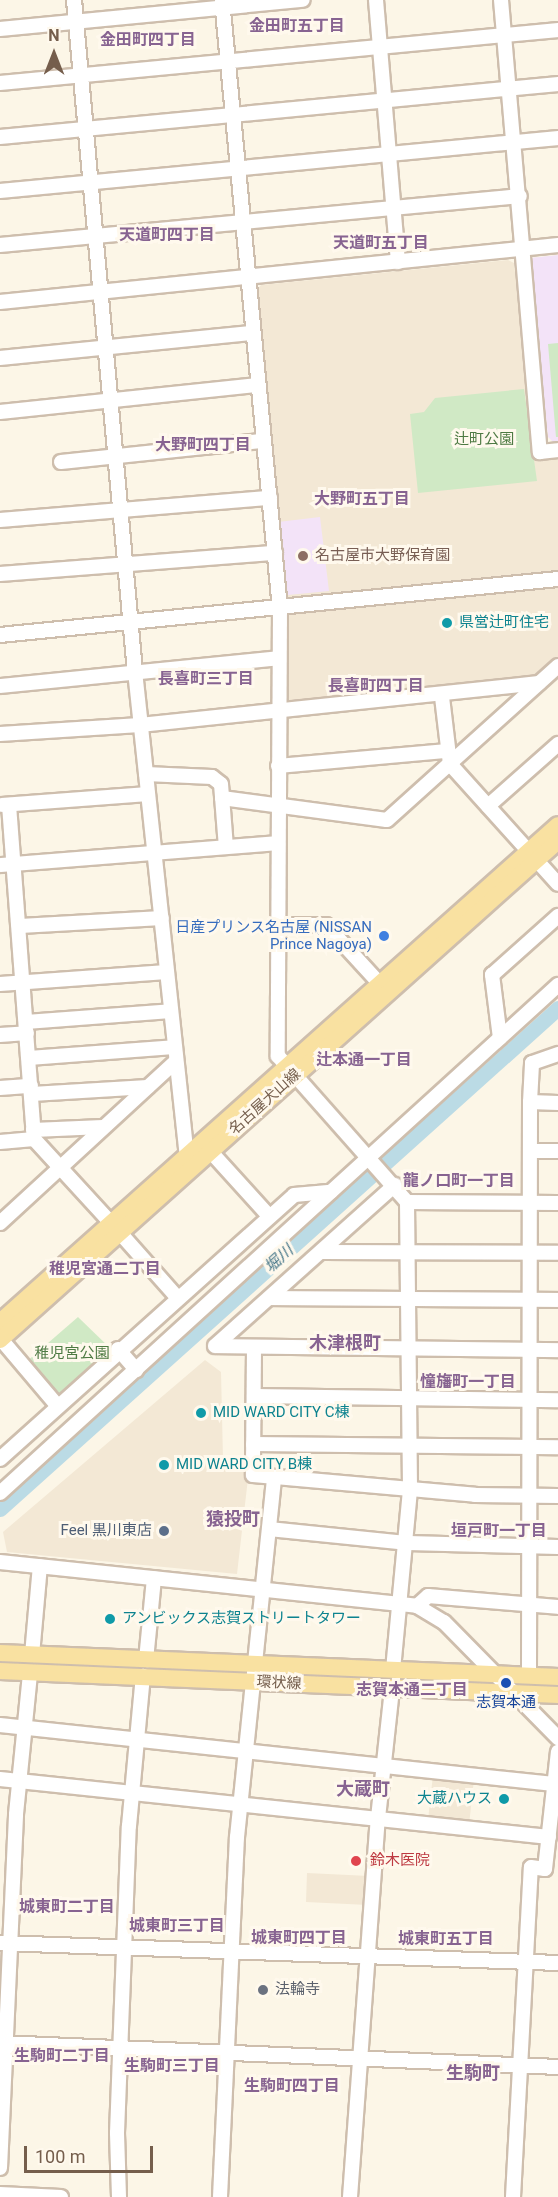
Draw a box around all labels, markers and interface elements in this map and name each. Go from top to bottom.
district label: 金田町五丁目 [249,16,345,36]
north arrow [24,24,84,84]
text: N [48,26,60,45]
district label: 金田町四丁目 [100,30,196,50]
district label: 天道町四丁目 [119,225,215,245]
district label: 天道町五丁目 [333,233,429,253]
park label: 辻町公園 [454,431,514,449]
district label: 大野町四丁目 [155,435,251,455]
district label: 大野町五丁目 [314,489,410,509]
place label: 名古屋市大野保育園 [315,547,450,565]
marker: 名古屋市大野保育園 [296,549,310,563]
place label: 県営辻町住宅 [459,614,549,632]
marker: 県営辻町住宅 [440,616,454,630]
district label: 長喜町三丁目 [158,669,254,689]
district label: 長喜町四丁目 [328,676,424,696]
place label: 日産プリンス名古屋 (NISSAN Prince Nagoya) [175,918,372,953]
marker: 日産プリンス名古屋 (NISSAN Prince Nagoya) [377,929,391,943]
district label: 辻本通一丁目 [316,1050,412,1070]
street label: 名古屋犬山線 [226,1065,304,1139]
district label: 龍ノ口町一丁目 [403,1171,515,1191]
water label: 堀川 [261,1241,297,1277]
district label: 稚児宮通二丁目 [49,1259,161,1279]
district label: 木津根町 [309,1332,381,1354]
park label: 稚児宮公園 [35,1345,109,1363]
district label: 憧旛町一丁目 [420,1372,516,1392]
place label: MID WARD CITY C棟 [213,1404,350,1422]
marker: MID WARD CITY C棟 [194,1406,208,1420]
place label: MID WARD CITY B棟 [176,1456,312,1474]
marker: MID WARD CITY B棟 [157,1458,171,1472]
district label: 猿投町 [206,1508,260,1530]
district label: 垣戸町一丁目 [451,1521,547,1541]
place label: Feel 黒川東店 [61,1522,152,1540]
marker: Feel 黒川東店 [157,1524,171,1538]
place label: アンビックス志賀ストリートタワー [122,1610,362,1628]
marker: アンビックス志賀ストリートタワー [103,1612,117,1626]
street label: 環状線 [256,1673,302,1693]
marker: 志賀本通 [497,1674,515,1692]
district label: 志賀本通二丁目 [356,1680,468,1700]
place label: 志賀本通 [476,1694,536,1712]
district label: 大蔵町 [336,1778,390,1800]
place label: 大蔵ハウス [417,1790,492,1808]
marker: 大蔵ハウス [497,1792,511,1806]
marker: 鈴木医院 [347,1852,365,1870]
place label: 鈴木医院 [370,1852,430,1870]
district label: 城東町二丁目 [19,1897,115,1917]
district label: 城東町三丁目 [129,1916,225,1936]
district label: 城東町四丁目 [251,1928,347,1948]
district label: 城東町五丁目 [398,1929,494,1949]
place label: 法輪寺 [275,1981,320,1999]
marker: 法輪寺 [256,1983,270,1997]
district label: 生駒町二丁目 [14,2046,110,2066]
district label: 生駒町三丁目 [124,2056,220,2076]
district label: 生駒町 [446,2062,500,2084]
district label: 生駒町四丁目 [244,2076,340,2096]
scale bar [27,2134,156,2172]
text: 100 m [35,2146,86,2167]

